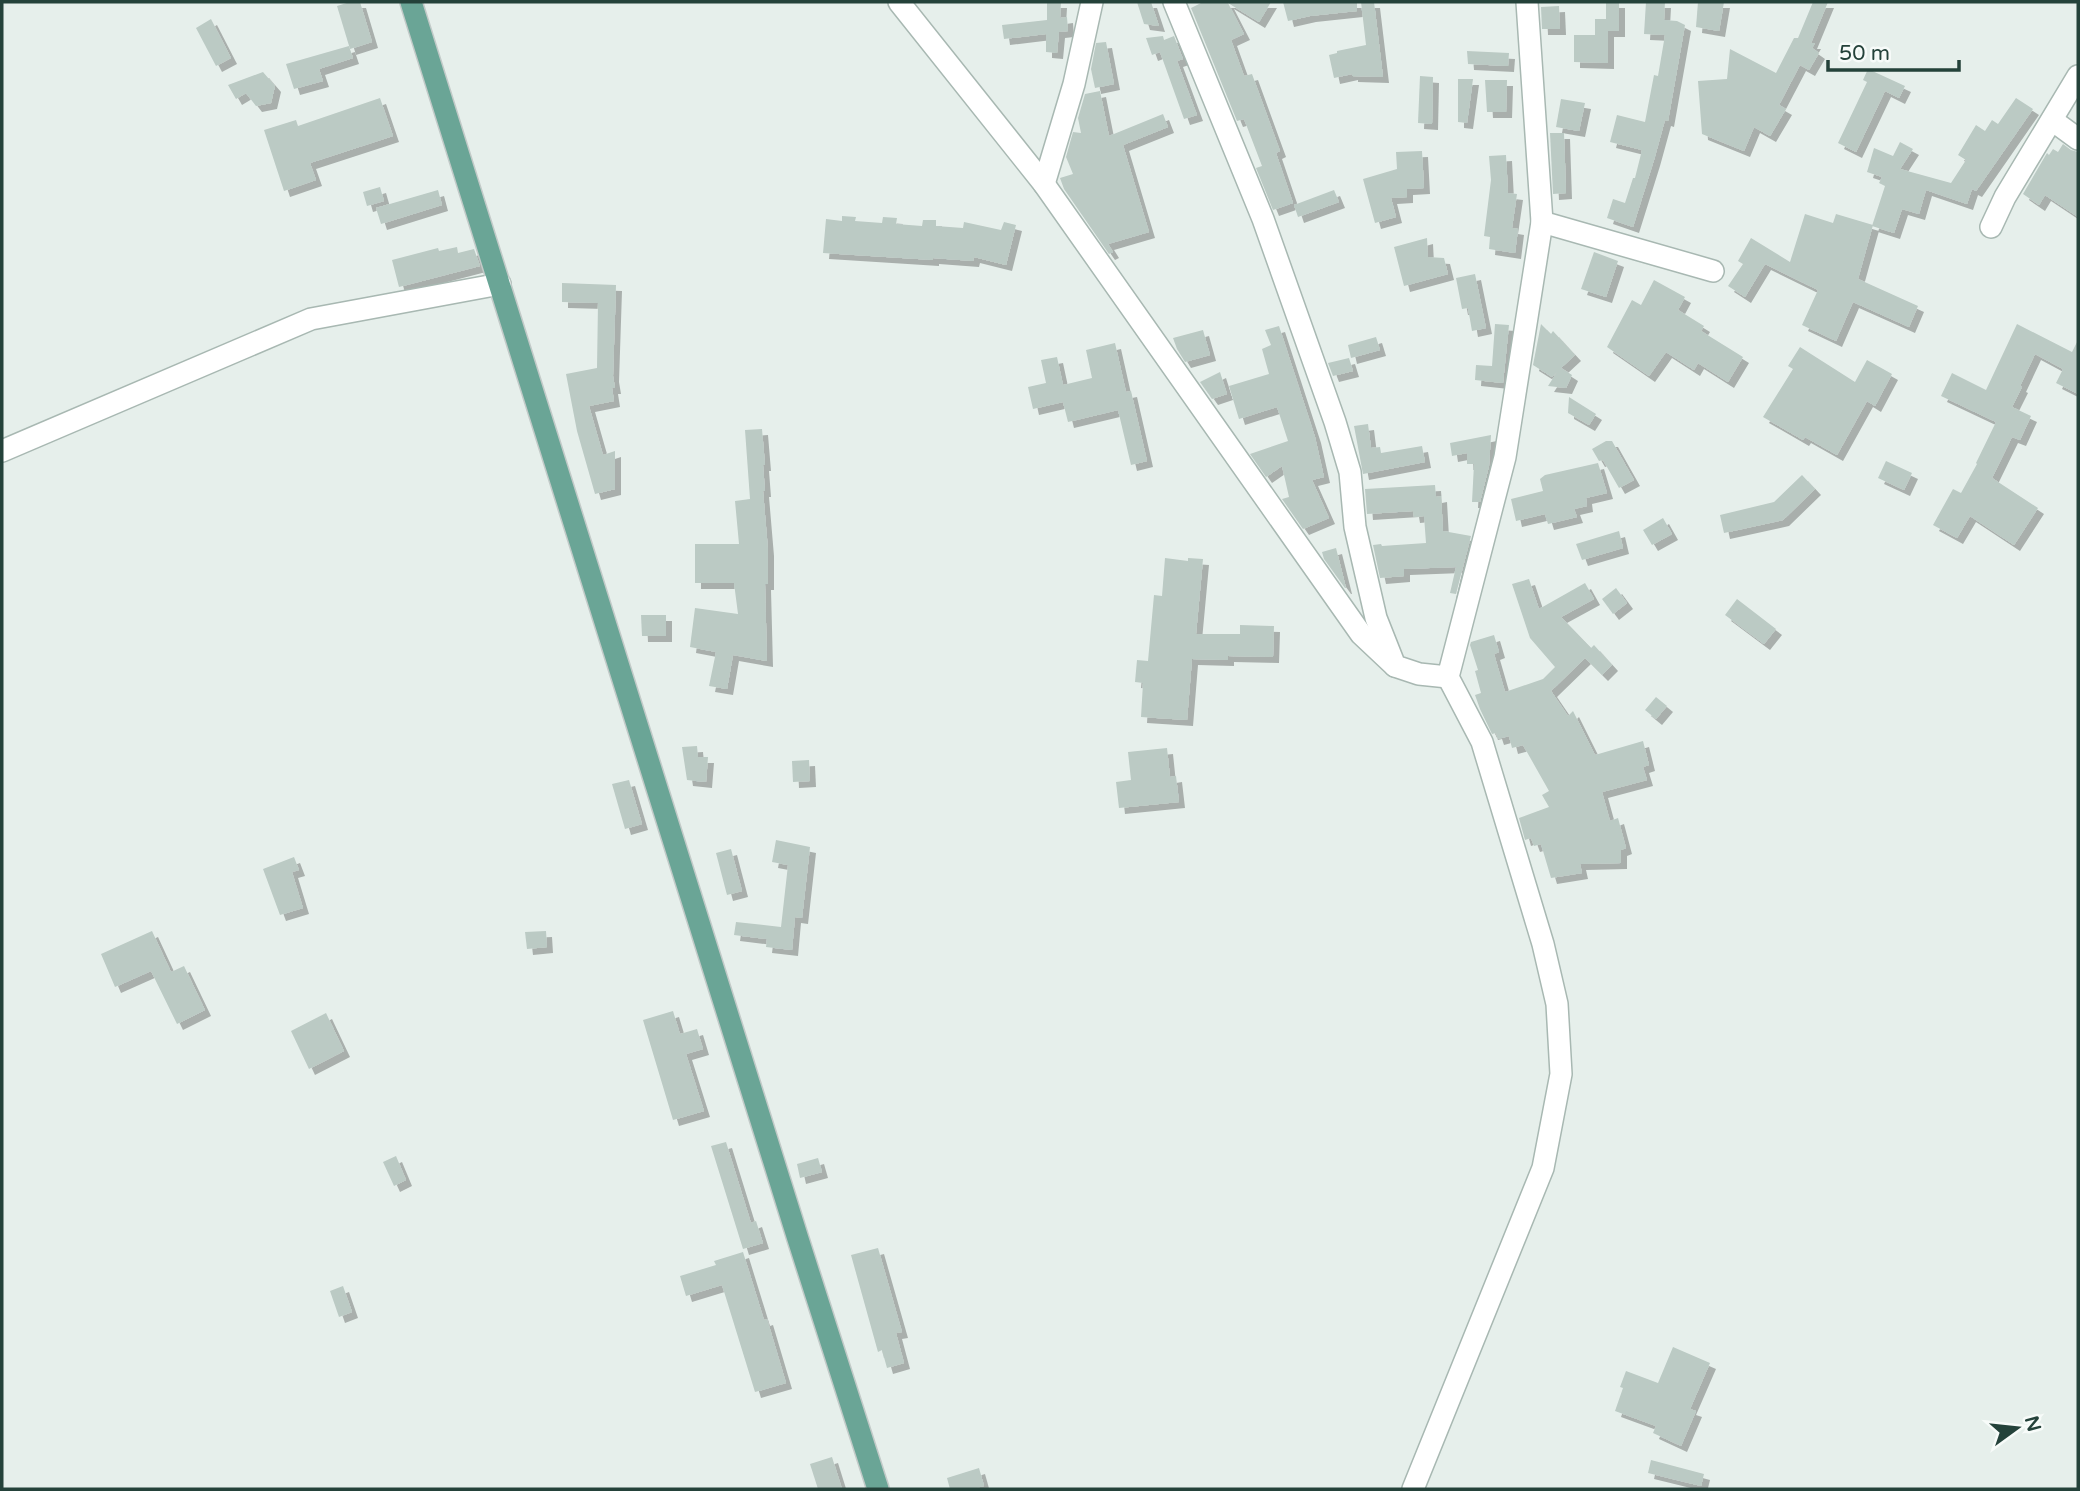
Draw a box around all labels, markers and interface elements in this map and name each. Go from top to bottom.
scale bar [1828,28,1959,72]
text: 50 m [1839,41,1890,66]
north arrow [1982,1393,2052,1463]
text: N [2020,1414,2045,1434]

